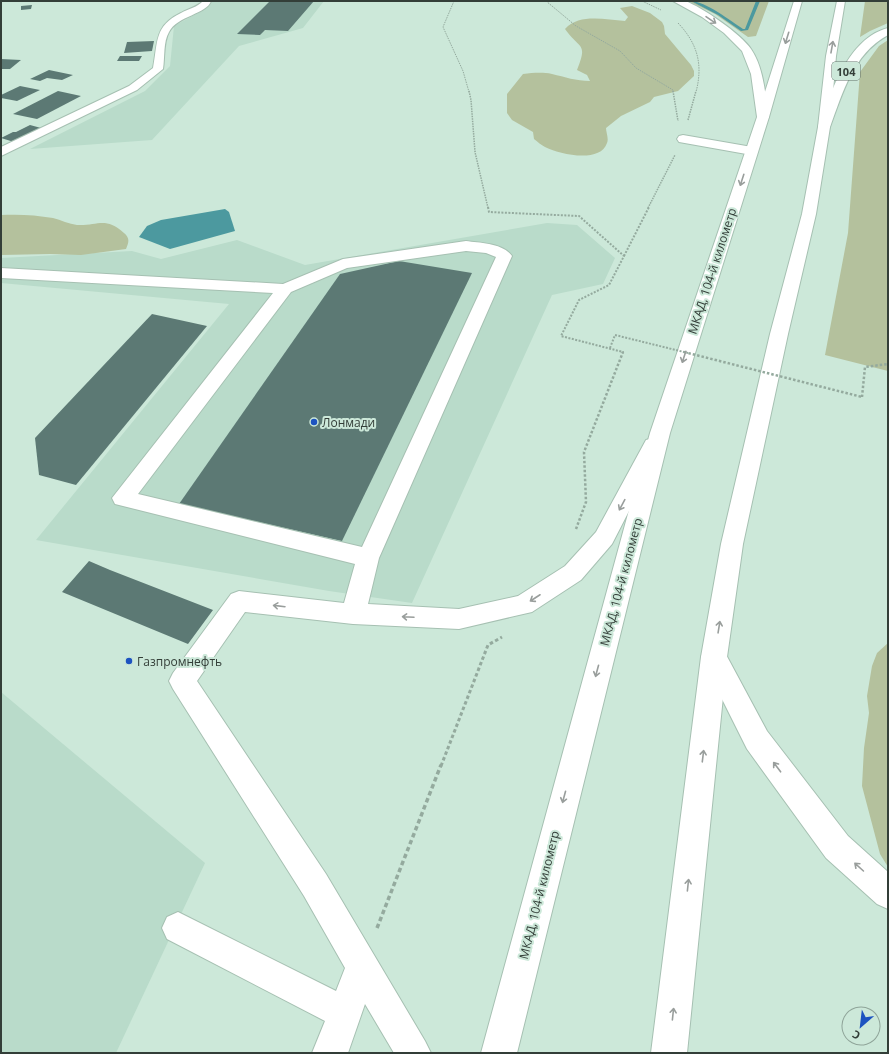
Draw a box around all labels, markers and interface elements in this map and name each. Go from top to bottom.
one-way arrow [705,16,716,24]
one-way arrow [783,32,790,45]
one-way arrow [829,41,837,54]
road number: 104 [832,62,860,80]
one-way arrow [738,174,745,187]
street label: МКАД, 104-й километр [684,206,740,336]
one-way arrow [680,350,687,363]
place label: Лонмади [322,414,375,431]
marker: Лонмади [309,417,319,427]
one-way arrow [618,499,625,511]
street label: МКАД, 104-й километр [596,516,646,648]
one-way arrow [529,594,540,602]
one-way arrow [273,602,286,609]
one-way arrow [402,613,415,621]
one-way arrow [715,621,723,634]
place label: Газпромнефть [137,653,222,670]
marker: Газпромнефть [124,656,134,666]
one-way arrow [593,664,600,677]
one-way arrow [699,750,707,763]
one-way arrow [773,762,781,773]
one-way arrow [560,790,567,803]
street label: МКАД, 104-й километр [515,829,563,961]
one-way arrow [854,862,864,872]
one-way arrow [684,879,691,892]
north arrow [841,1006,881,1046]
one-way arrow [670,1008,677,1021]
text: С [849,1027,863,1044]

